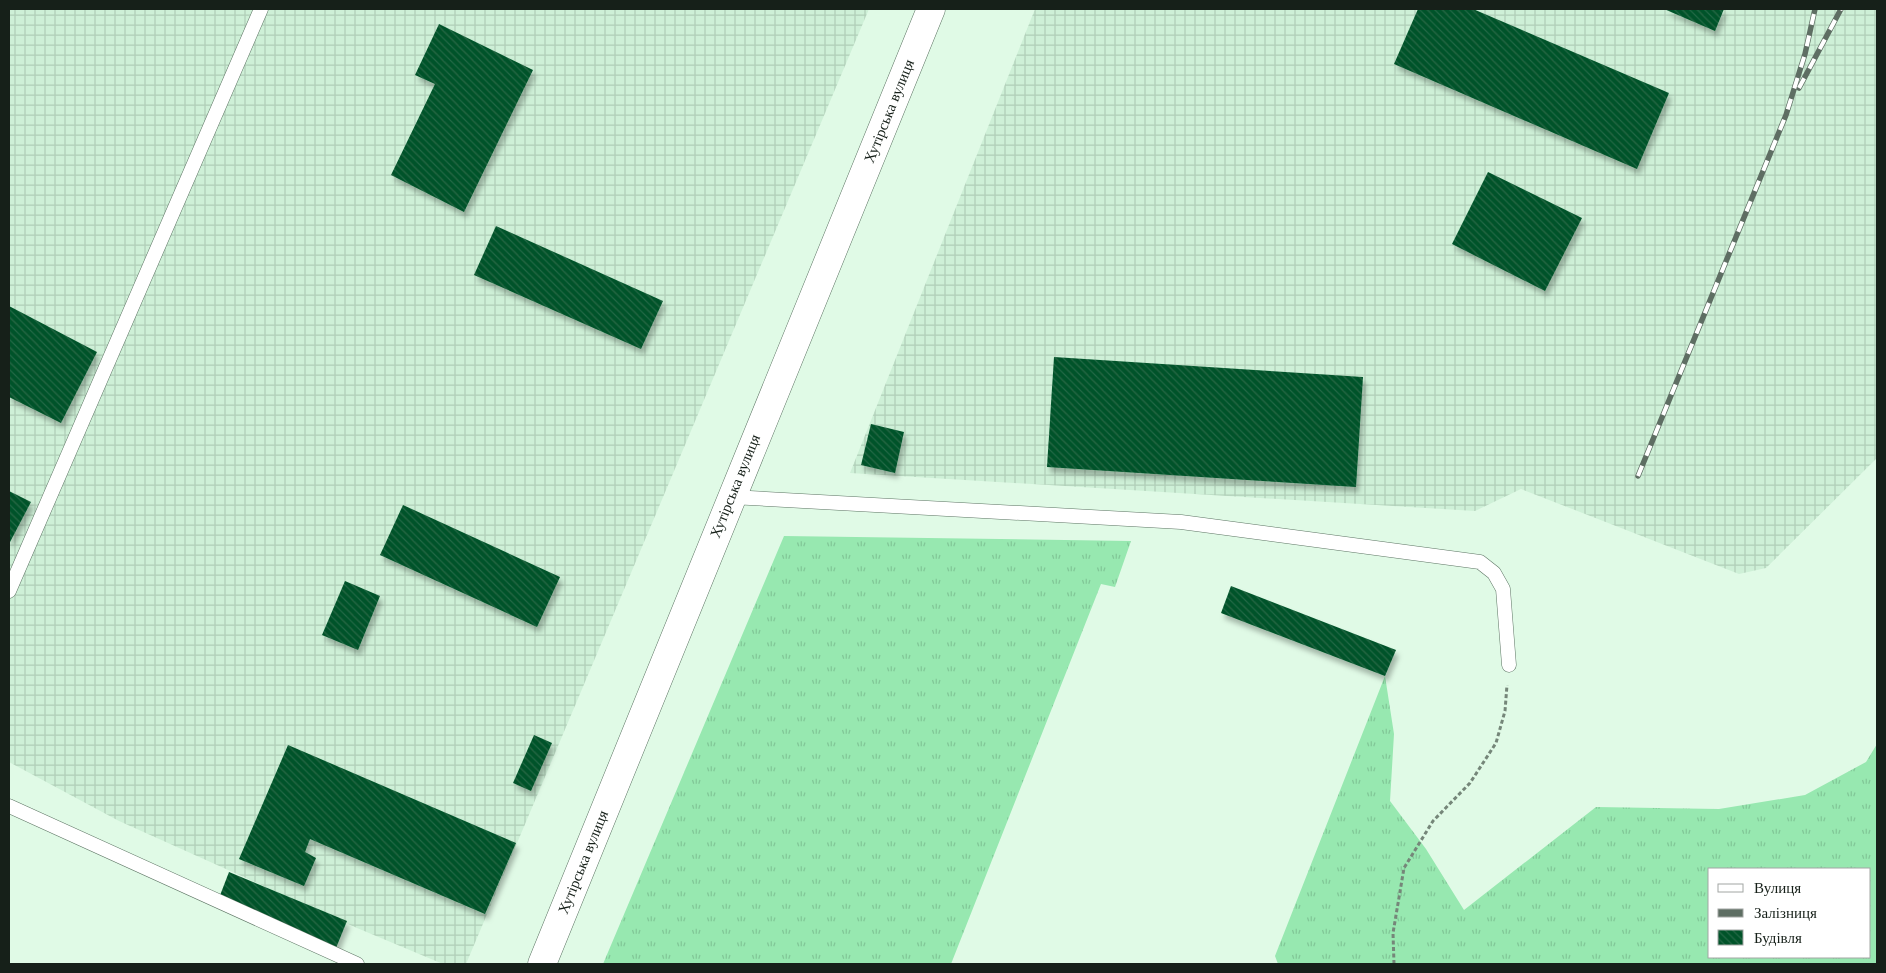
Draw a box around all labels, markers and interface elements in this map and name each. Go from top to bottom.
street label: Хутірська вулиця [861,57,917,165]
street label: Хутірська вулиця [707,432,763,540]
street label: Хутірська вулиця [555,808,611,916]
legend [1708,868,1871,958]
text: Вулиця [1754,880,1801,896]
text: Залізниця [1754,905,1817,921]
text: Будівля [1754,930,1802,946]

